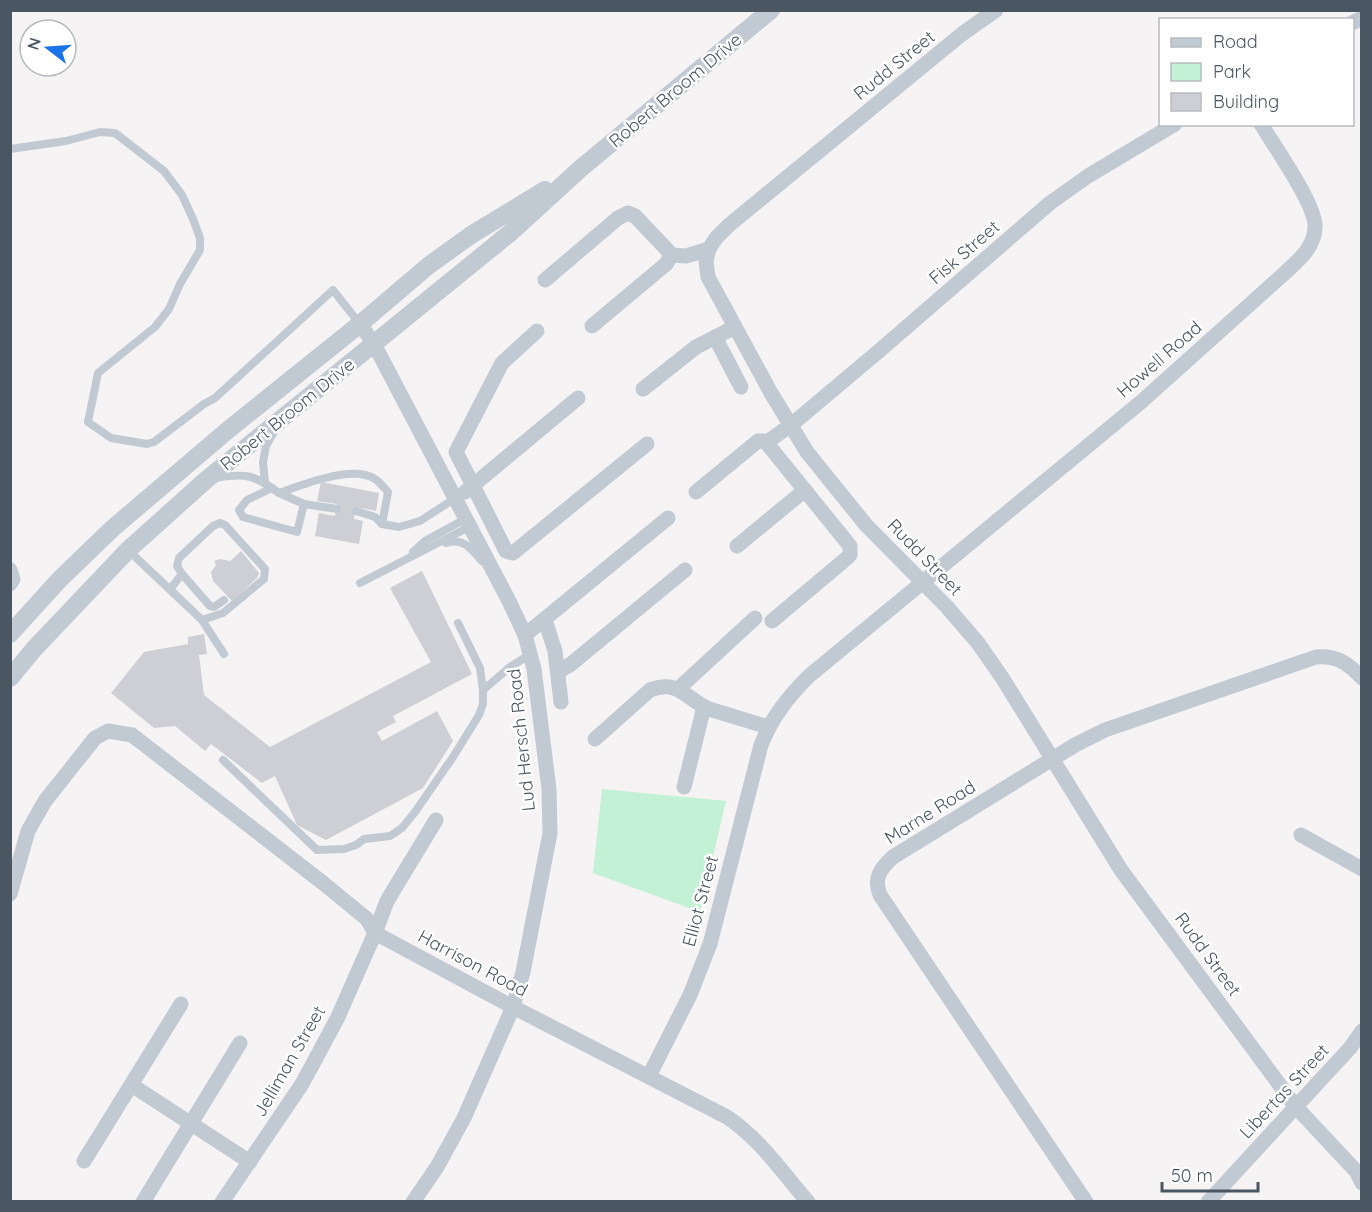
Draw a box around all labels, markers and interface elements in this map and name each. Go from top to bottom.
north arrow [18,18,78,78]
legend [1159,18,1354,126]
street label: Rudd Street [849,25,939,105]
street label: Robert Broom Drive [604,28,746,152]
text: Road [1213,30,1258,53]
text: N [22,35,45,52]
text: Park [1213,60,1251,83]
text: Building [1213,90,1279,113]
street label: Fisk Street [924,215,1004,289]
street label: Howell Road [1112,316,1206,402]
street label: Robert Broom Drive [215,353,359,475]
street label: Rudd Street [883,514,967,600]
street label: Lud Hersch Road [502,668,540,812]
street label: Marne Road [880,775,980,849]
street label: Elliot Street [677,853,723,949]
street label: Rudd Street [1170,908,1246,1000]
street label: Harrison Road [414,924,532,1002]
street label: Jelliman Street [248,1001,330,1121]
street label: Libertas Street [1234,1039,1334,1143]
scale bar [1162,1155,1258,1193]
text: 50 m [1171,1164,1213,1187]

